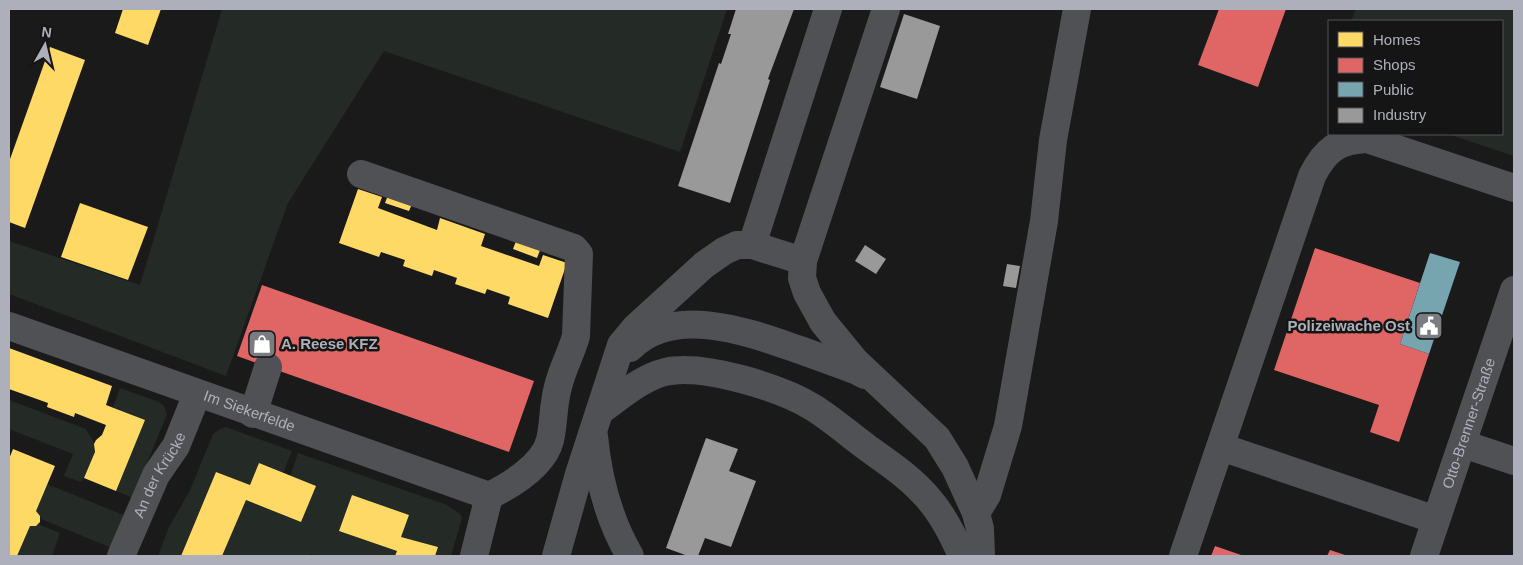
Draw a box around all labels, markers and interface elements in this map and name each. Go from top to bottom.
north arrow [20,20,70,70]
legend [1328,20,1503,135]
text: N [41,23,53,41]
text: Homes [1373,31,1421,48]
text: Shops [1373,56,1416,73]
text: Public [1373,81,1414,98]
text: Industry [1373,106,1427,123]
public building icon: Polizeiwache Ost [1414,311,1444,341]
place label: Polizeiwache Ost [1287,317,1410,334]
shop icon: A. Reese KFZ [247,329,277,359]
place label: A. Reese KFZ [281,335,378,352]
street label: Otto-Brenner-Straße [1438,356,1498,491]
street label: Im Siekerfelde [201,387,298,435]
street label: An der Krücke [130,430,189,520]

